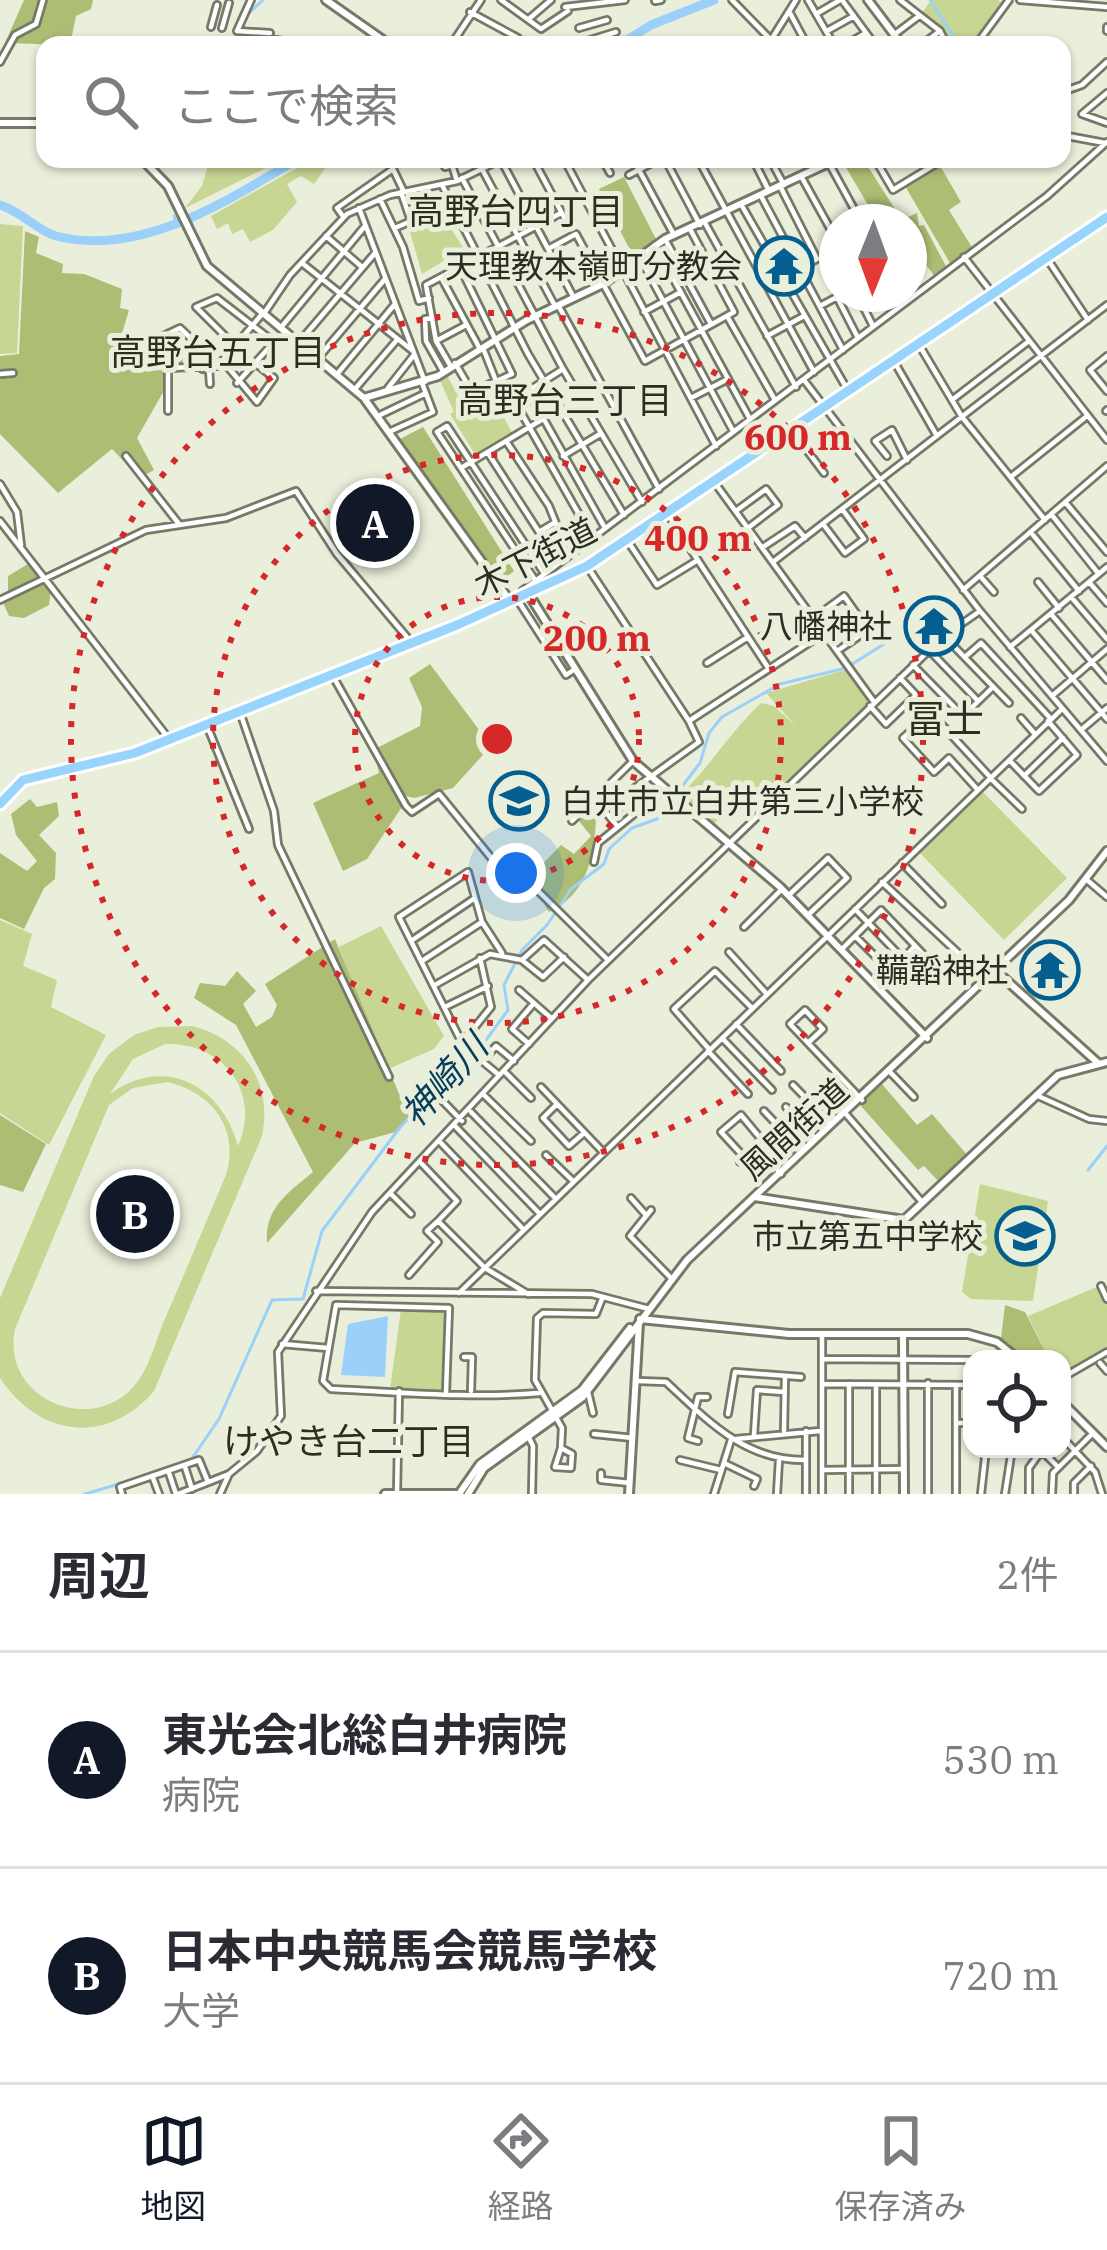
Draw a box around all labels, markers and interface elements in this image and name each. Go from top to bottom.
search box [36,36,1071,168]
icon: search [78,69,144,135]
text: ここで検索 [174,76,399,134]
district label: 高野台四丁目 [408,187,624,234]
north arrow [819,204,927,312]
temple icon: 天理教本嶺町分教会 [753,235,815,297]
place label: 天理教本嶺町分教会 [445,244,742,287]
district label: 高野台五丁目 [110,328,326,375]
district label: 高野台三丁目 [457,376,673,423]
text: 600 m [744,413,852,460]
pin: A [336,478,414,568]
street label: 木下街道 [466,507,603,606]
text: 400 m [644,514,752,561]
temple icon: 八幡神社 [903,595,965,657]
place label: 八幡神社 [760,604,892,647]
text: 200 m [543,614,651,661]
district label: 冨士 [906,693,984,744]
centre of rings [476,718,518,760]
school or university icon: 白井市立白井第三小学校 [488,770,550,832]
place label: 白井市立白井第三小学校 [561,779,924,822]
your location [486,843,546,903]
temple icon: 鞴韜神社 [1019,939,1081,1001]
place label: 鞴韜神社 [876,948,1008,991]
water label: 神崎川 [390,1021,500,1136]
street label: 風間街道 [730,1068,857,1189]
pin: B [96,1169,174,1259]
school or university icon: 市立第五中学校 [994,1205,1056,1267]
place label: 市立第五中学校 [752,1214,983,1257]
map controls [963,1350,1071,1458]
button: locate [963,1350,1071,1458]
district label: けやき台二丁目 [223,1417,475,1464]
text: 周辺 [48,1542,150,1608]
text: 2件 [997,1549,1059,1600]
text: 東光会北総白井病院 [162,1705,567,1763]
text: A [73,1734,101,1785]
text: 530 m [943,1734,1059,1785]
text: 病院 [162,1769,240,1820]
text: 日本中央競馬会競馬学校 [162,1921,657,1979]
text: B [73,1950,101,2001]
text: 720 m [943,1950,1059,2001]
text: 大学 [162,1985,240,2036]
tab: 地図 [141,2108,207,2228]
tab: 経路 [488,2108,554,2228]
tab: 保存済み [835,2108,967,2228]

